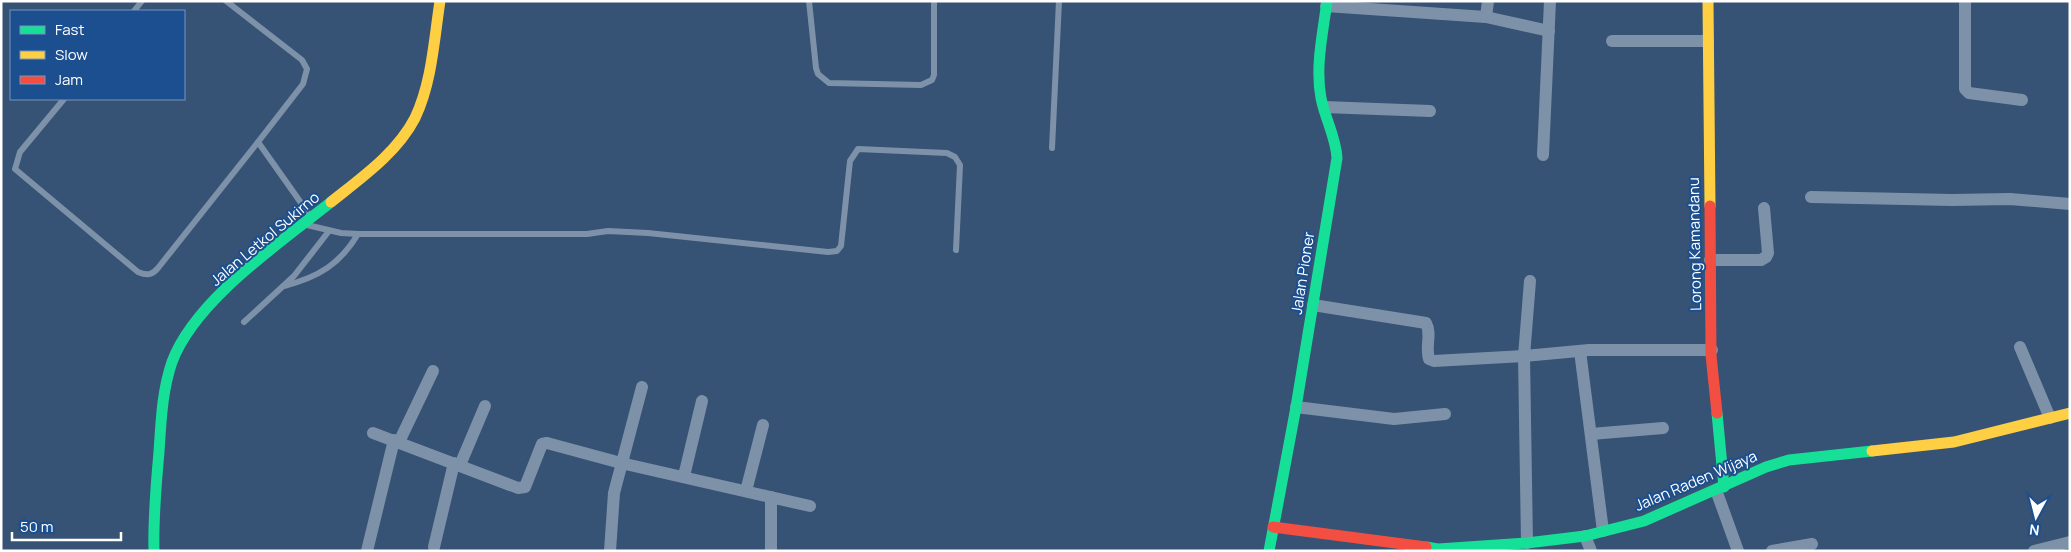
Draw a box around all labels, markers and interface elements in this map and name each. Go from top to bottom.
legend [10,10,185,100]
text: Fast [55,19,84,40]
text: Slow [55,44,88,65]
text: Jam [55,69,83,90]
street label: Lorong Kamandanu [1683,177,1706,311]
street label: Jalan Letkol Sukirno [206,187,324,290]
street label: Jalan Pioner [1286,229,1320,316]
street label: Jalan Raden Wijaya [1631,445,1760,516]
north arrow [2011,492,2061,542]
scale bar [12,510,121,542]
text: 50 m [20,516,54,537]
text: N [2028,520,2041,540]

